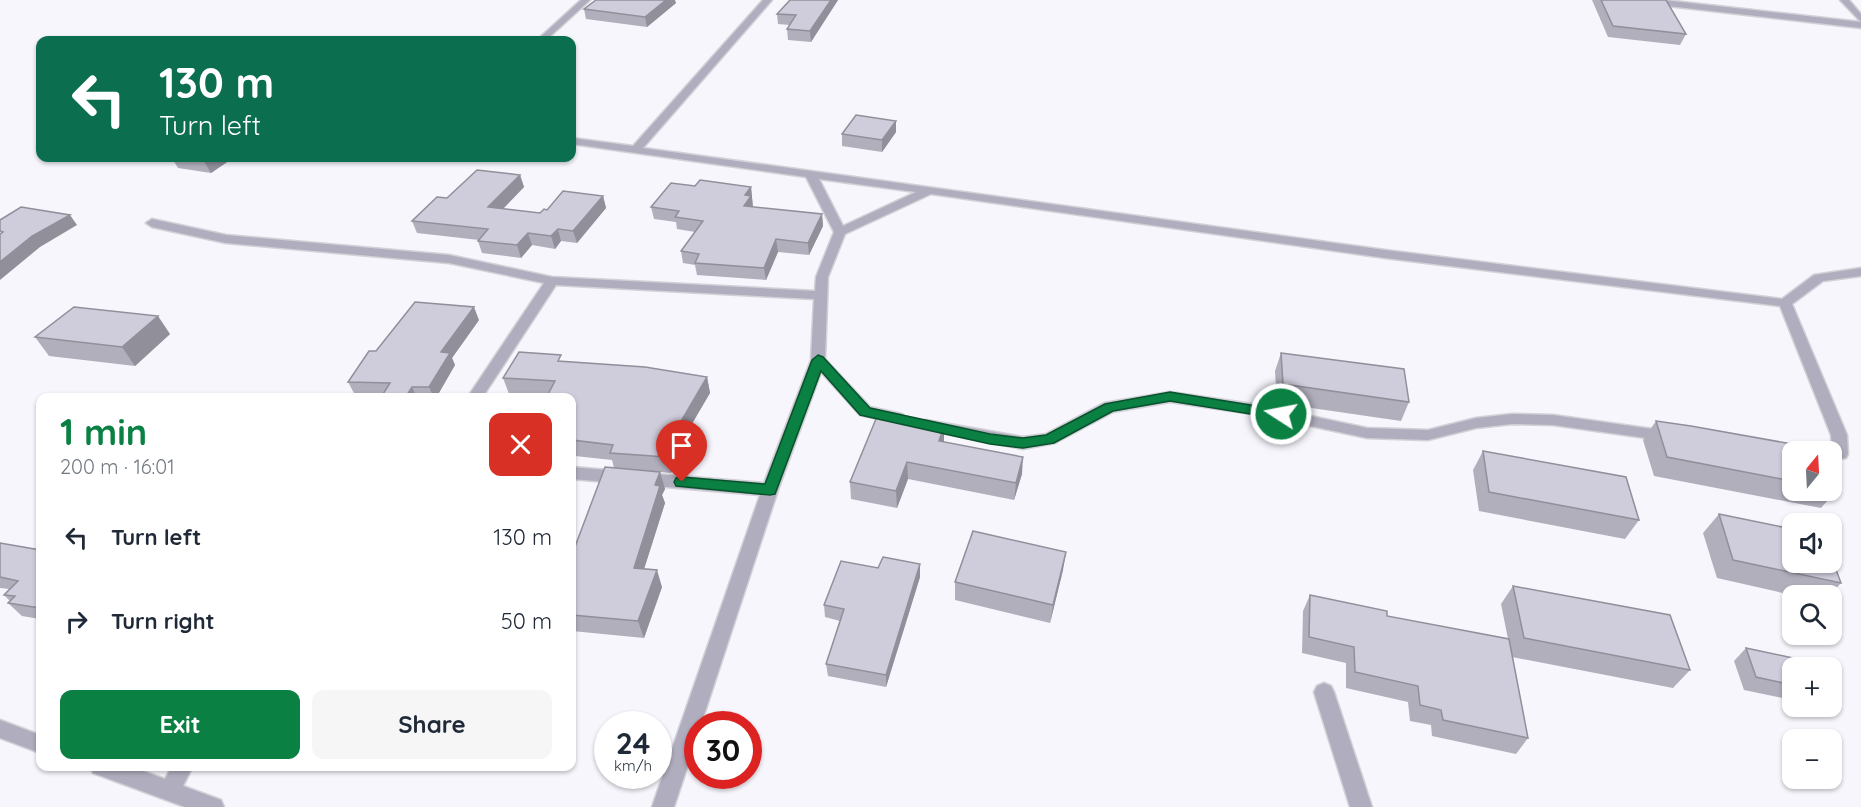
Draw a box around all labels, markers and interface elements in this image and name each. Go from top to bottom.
text: 130 m [159,56,274,109]
icon: left [60,60,138,138]
text: Turn left [159,108,261,142]
position arrow [1249,382,1313,446]
text: 1 min [60,409,147,454]
button: close [489,413,552,476]
pin [656,420,707,482]
icon: arrive [665,429,698,462]
north arrow [1782,441,1842,501]
map controls [1782,441,1842,789]
text: 200 m · 16:01 [60,454,175,479]
button: sound [1782,513,1842,573]
icon: left [60,521,93,554]
text: Turn left [111,523,201,551]
text: 130 m [493,523,552,551]
button: search [1782,585,1842,645]
icon: right [60,605,93,638]
text: Turn right [111,607,215,635]
text: 50 m [501,607,552,635]
button: + [1782,657,1842,717]
button: Exit [60,690,300,759]
button: Share [312,690,552,759]
speed limit sign: 30 [684,711,762,789]
text: 24 [616,724,650,762]
button: − [1782,729,1842,789]
text: km/h [614,756,652,775]

